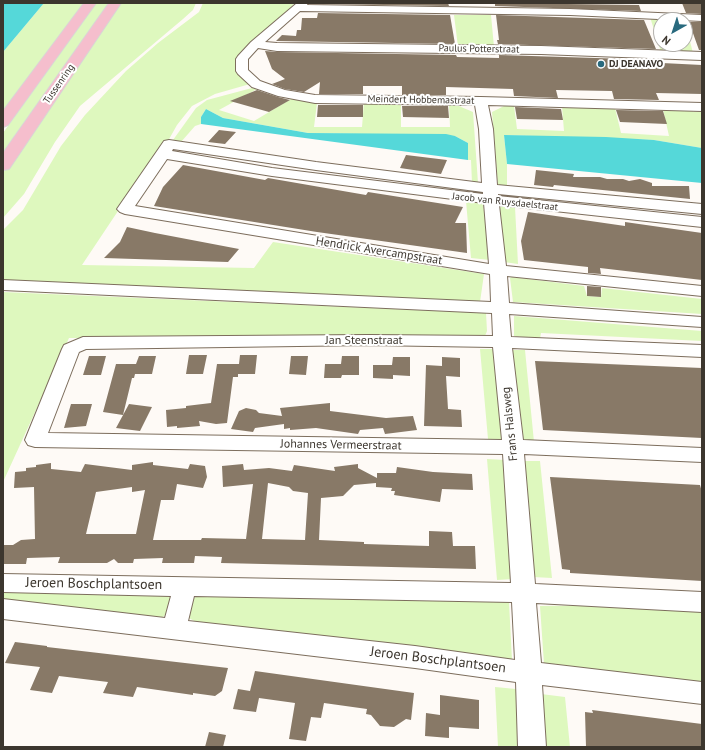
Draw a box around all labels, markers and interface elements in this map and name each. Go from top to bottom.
north arrow [653,12,693,52]
text: N [659,33,673,48]
street label: Paulus Potterstraat [438,42,520,56]
place label: DJ DEANAVO [609,58,663,70]
marker: DJ DEANAVO [596,59,606,69]
street label: Tussenring [41,62,77,106]
street label: Meindert Hobbemastraat [368,93,474,107]
street label: Jacob van Ruysdaelstraat [452,190,558,214]
street label: Hendrick Avercampstraat [315,234,443,268]
street label: Jan Steenstraat [325,334,403,348]
street label: Frans Halsweg [499,386,521,462]
street label: Johannes Vermeerstraat [280,437,402,453]
street label: Jeroen Boschplantsoen [26,574,162,594]
street label: Jeroen Boschplantsoen [369,643,507,677]

